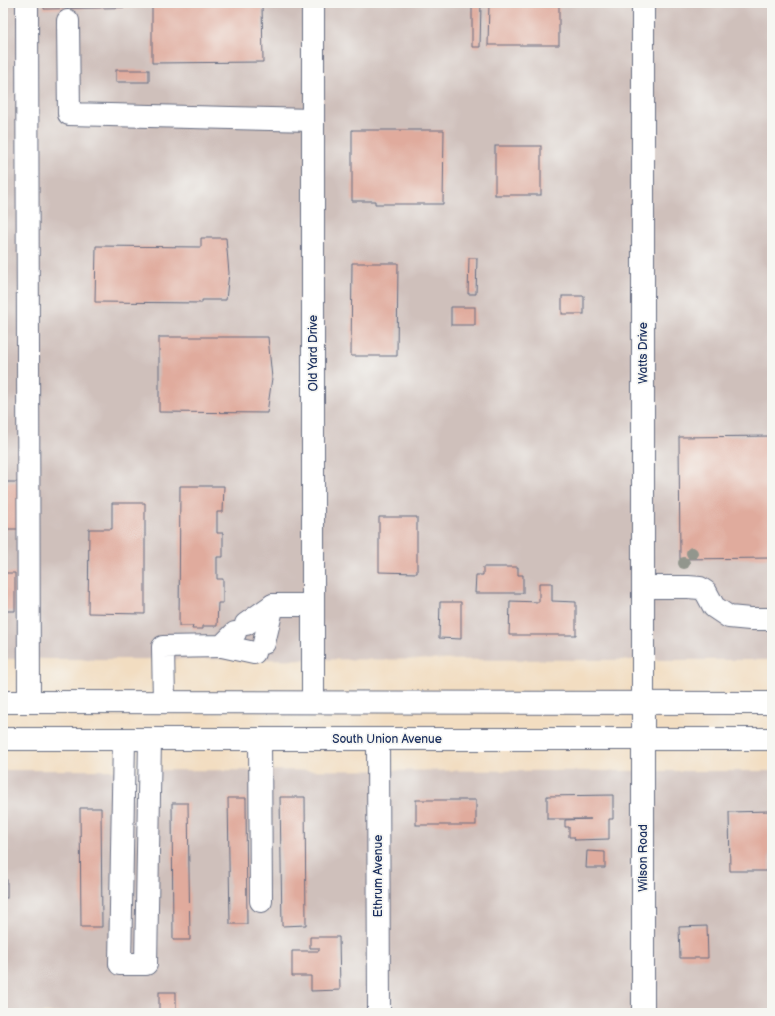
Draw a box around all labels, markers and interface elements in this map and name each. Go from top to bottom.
street label: Old Yard Drive [306,315,321,391]
street label: Watts Drive [636,322,651,384]
street label: South Union Avenue [332,732,442,747]
street label: Wilson Road [636,824,651,892]
street label: Ethrum Avenue [371,835,386,917]

